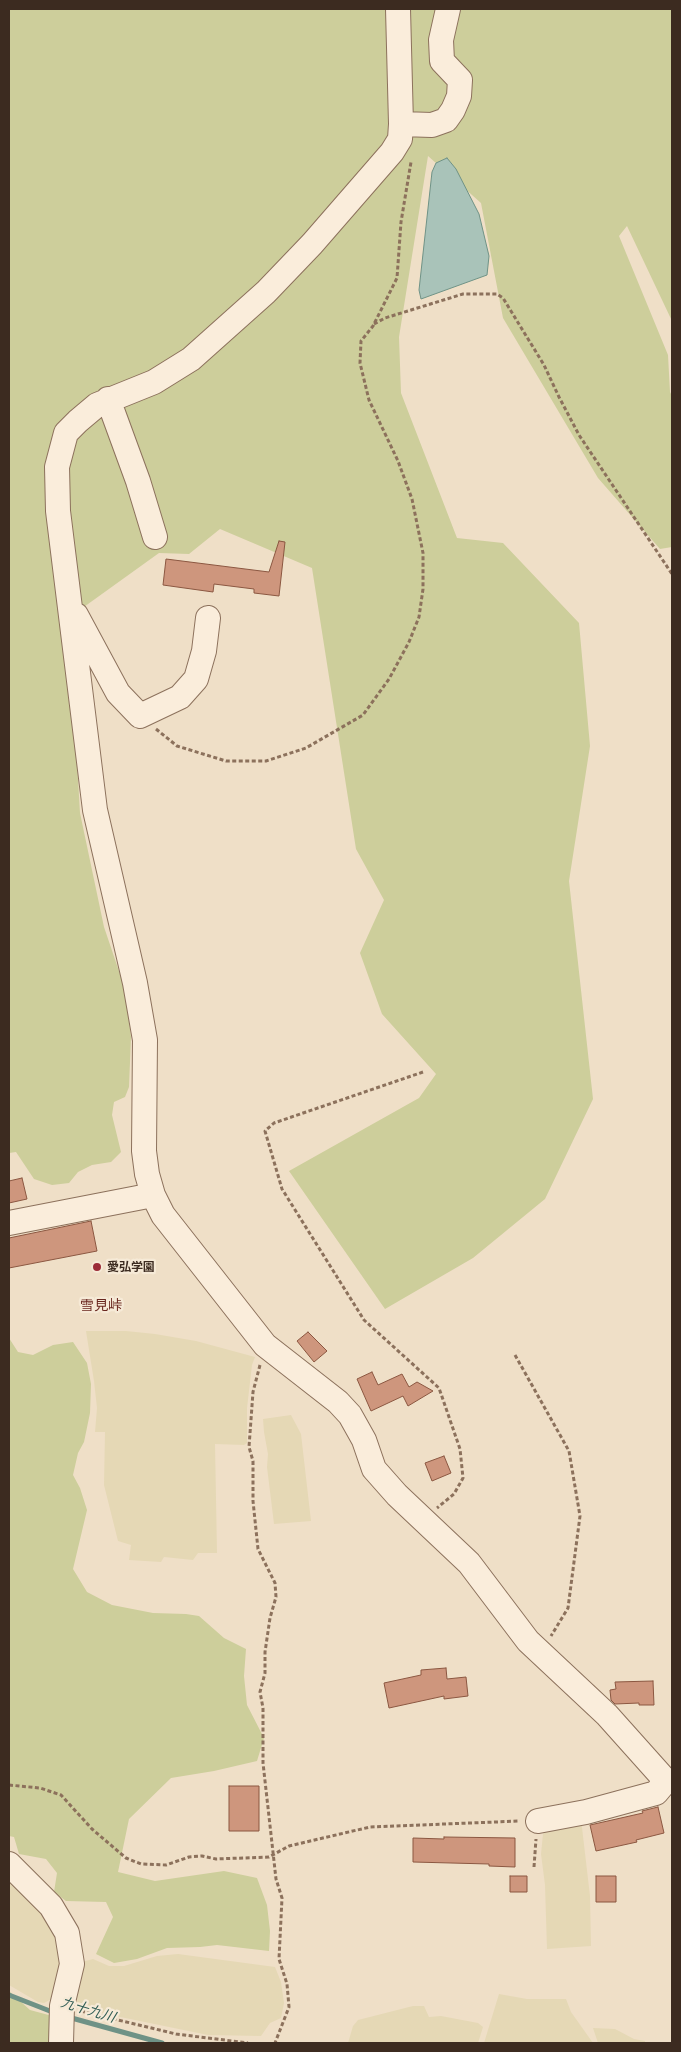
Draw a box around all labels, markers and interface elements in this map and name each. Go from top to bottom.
place label: 愛弘学園 [107,1260,155,1274]
marker: 愛弘学園 [91,1261,103,1273]
district label: 雪見峠 [80,1298,122,1314]
water label: 九十九川 [59,1994,117,2026]

